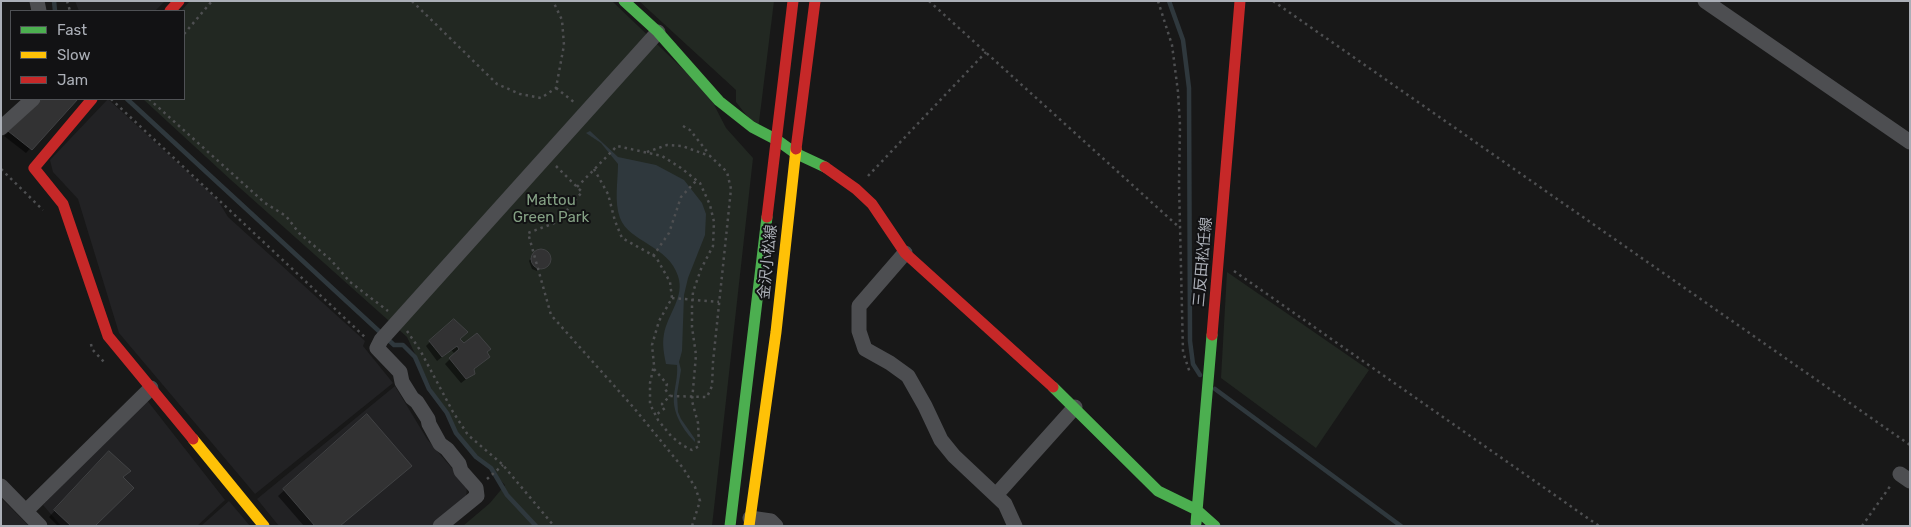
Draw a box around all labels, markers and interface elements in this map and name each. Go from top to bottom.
legend [10,10,185,100]
text: Fast [57,21,87,39]
text: Slow [57,46,90,64]
text: Jam [57,71,88,89]
park label: Mattou Green Park [513,192,589,227]
street label: 三反田松任線 [1190,216,1216,308]
street label: 金沢小松線 [755,224,781,300]

